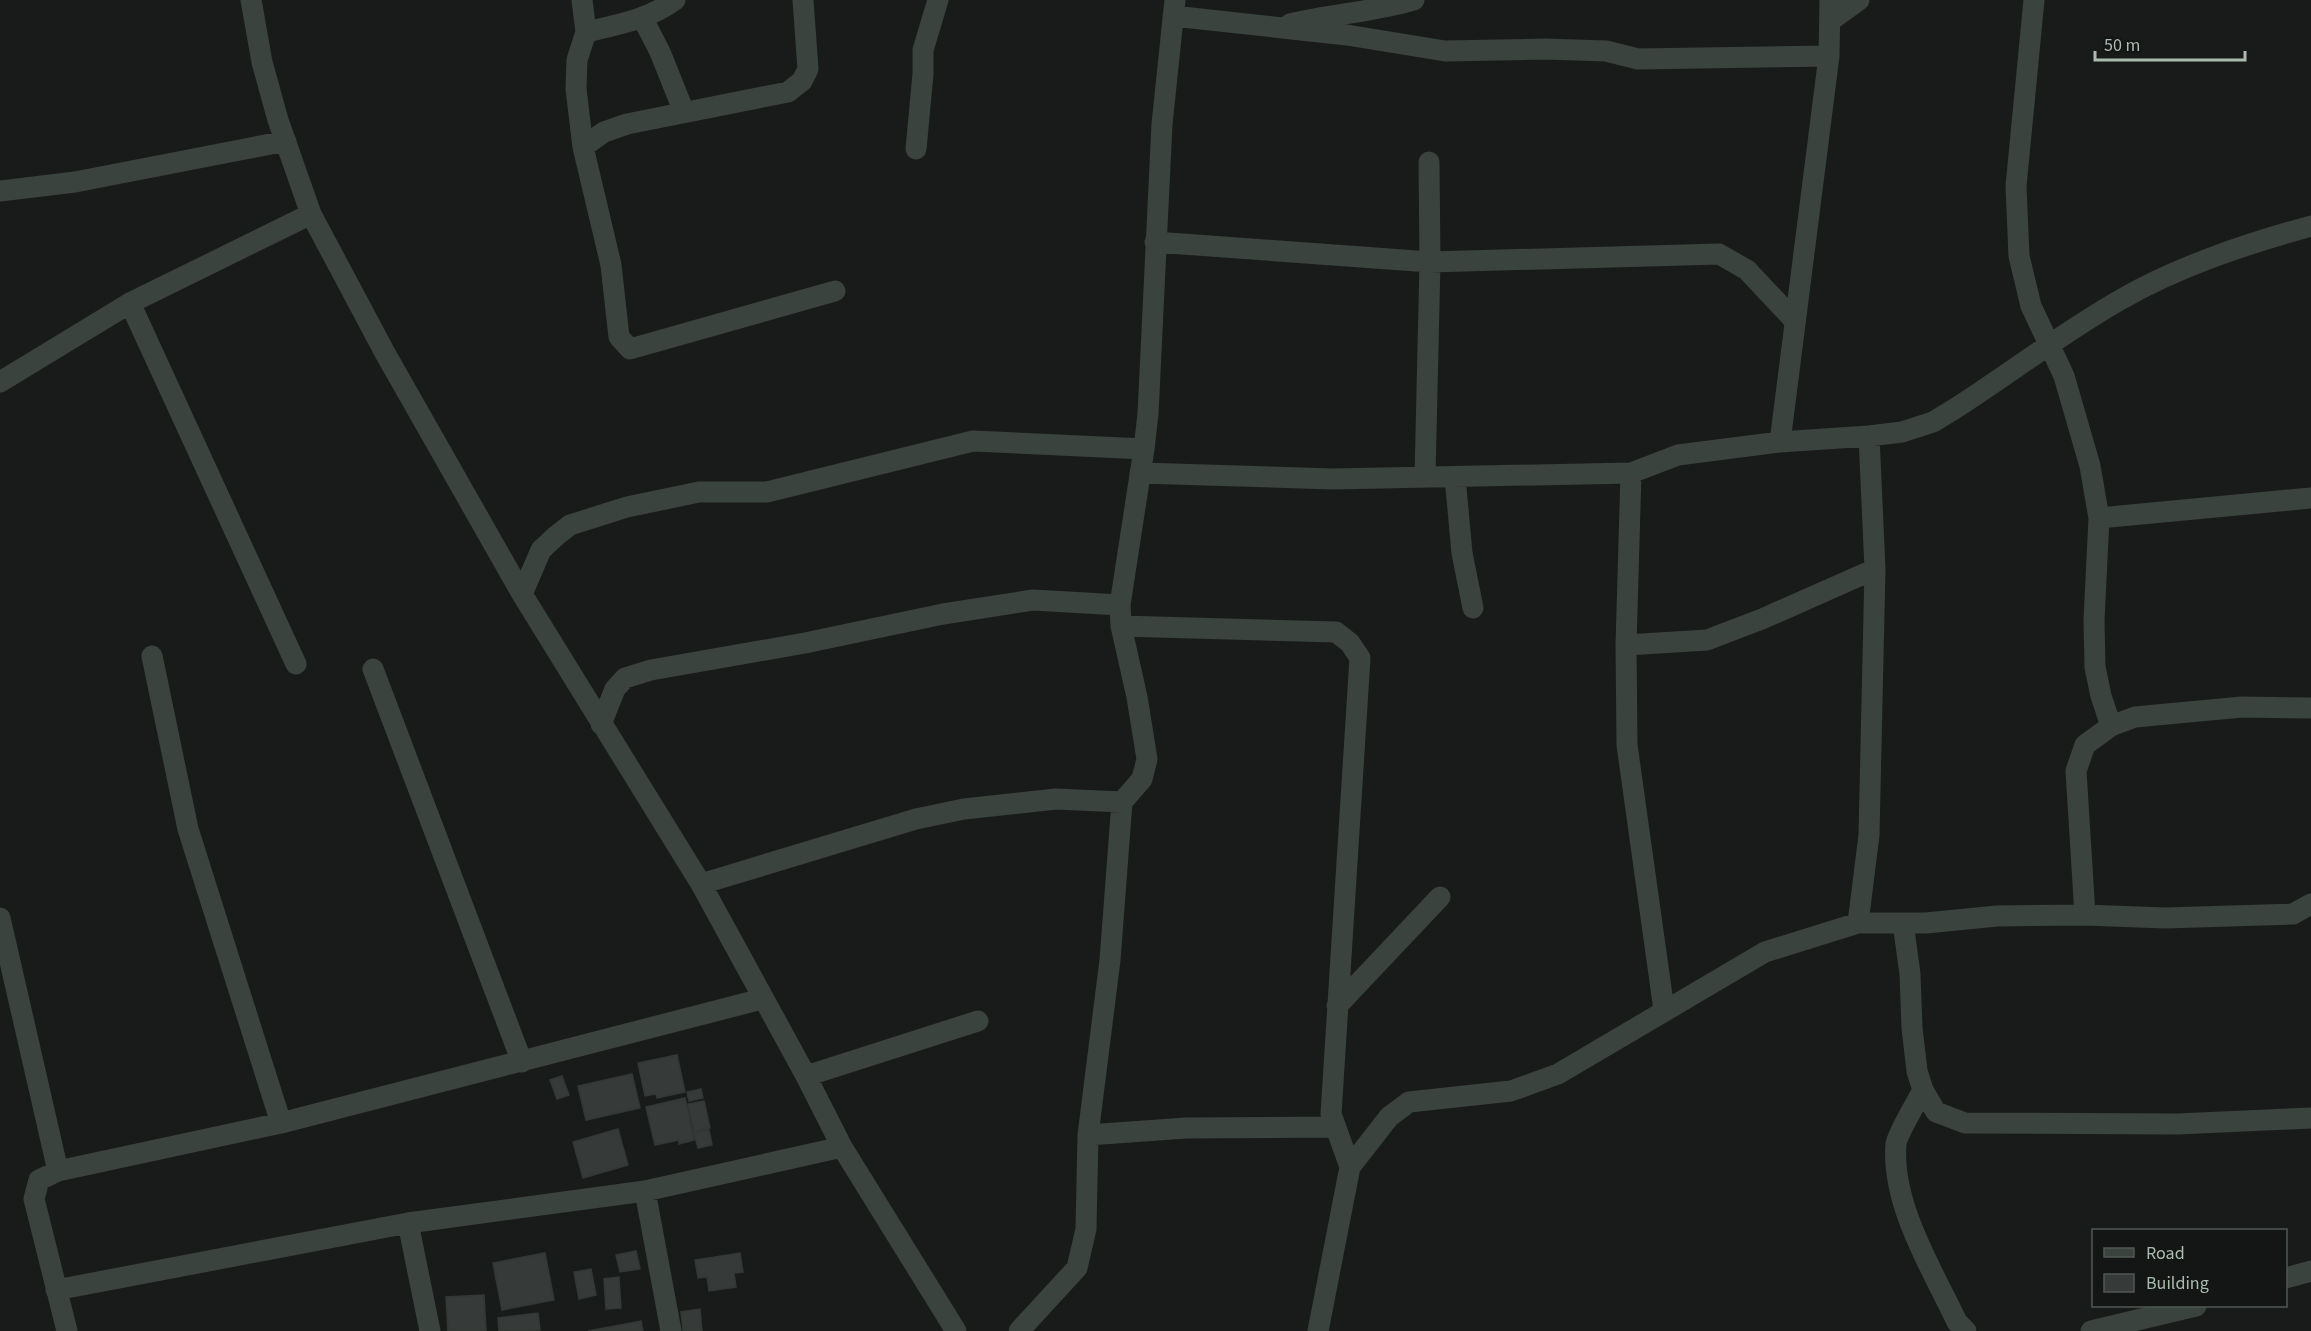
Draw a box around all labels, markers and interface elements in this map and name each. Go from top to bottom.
scale bar [2095,24,2245,62]
text: 50 m [2104,33,2140,58]
legend [2092,1229,2287,1307]
text: Road [2146,1241,2185,1266]
text: Building [2146,1271,2209,1296]

